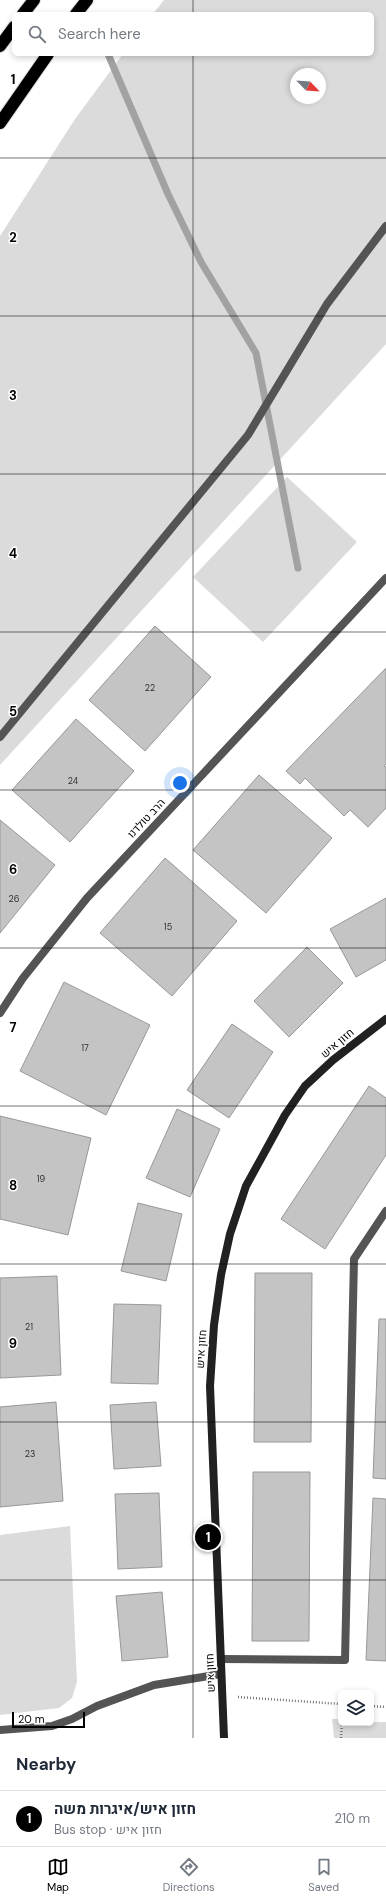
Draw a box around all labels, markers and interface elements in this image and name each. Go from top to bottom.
search box [12,12,374,56]
icon: search [26,23,48,45]
text: Search here [58,24,141,44]
north arrow [290,68,326,104]
text: 1 [11,71,15,88]
text: 2 [9,229,17,246]
text: 3 [9,387,17,404]
text: 4 [9,545,17,562]
house number: 22 [145,682,155,694]
text: 5 [9,703,17,720]
your location [170,773,190,793]
house number: 24 [68,775,79,787]
street label: הרב טולדנו [124,795,168,841]
text: 6 [9,861,17,878]
house number: 26 [9,893,20,905]
house number: 15 [164,921,172,933]
text: 7 [10,1019,17,1036]
street label: חזון איש [318,1025,356,1061]
house number: 17 [81,1042,89,1054]
house number: 19 [37,1173,46,1185]
text: 8 [9,1177,17,1194]
house number: 21 [25,1321,33,1333]
street label: חזון איש [193,1329,209,1369]
text: 9 [9,1335,17,1352]
house number: 23 [25,1448,35,1460]
pin: 1 [195,1522,221,1552]
street label: חזון איש [202,1653,218,1693]
map controls [338,1690,374,1726]
button: layers [338,1690,374,1726]
scale bar [12,1710,85,1729]
text: 20 m [18,1712,44,1726]
text: Nearby [16,1753,76,1775]
text: חזון איש/איגרות משה [54,1799,196,1819]
text: 1 [27,1810,31,1827]
text: 210 m [335,1810,370,1827]
text: Bus stop · חזון איש [54,1821,162,1838]
tab: Map [47,1856,69,1894]
tab: Directions [163,1856,215,1894]
tab: Saved [308,1856,339,1894]

